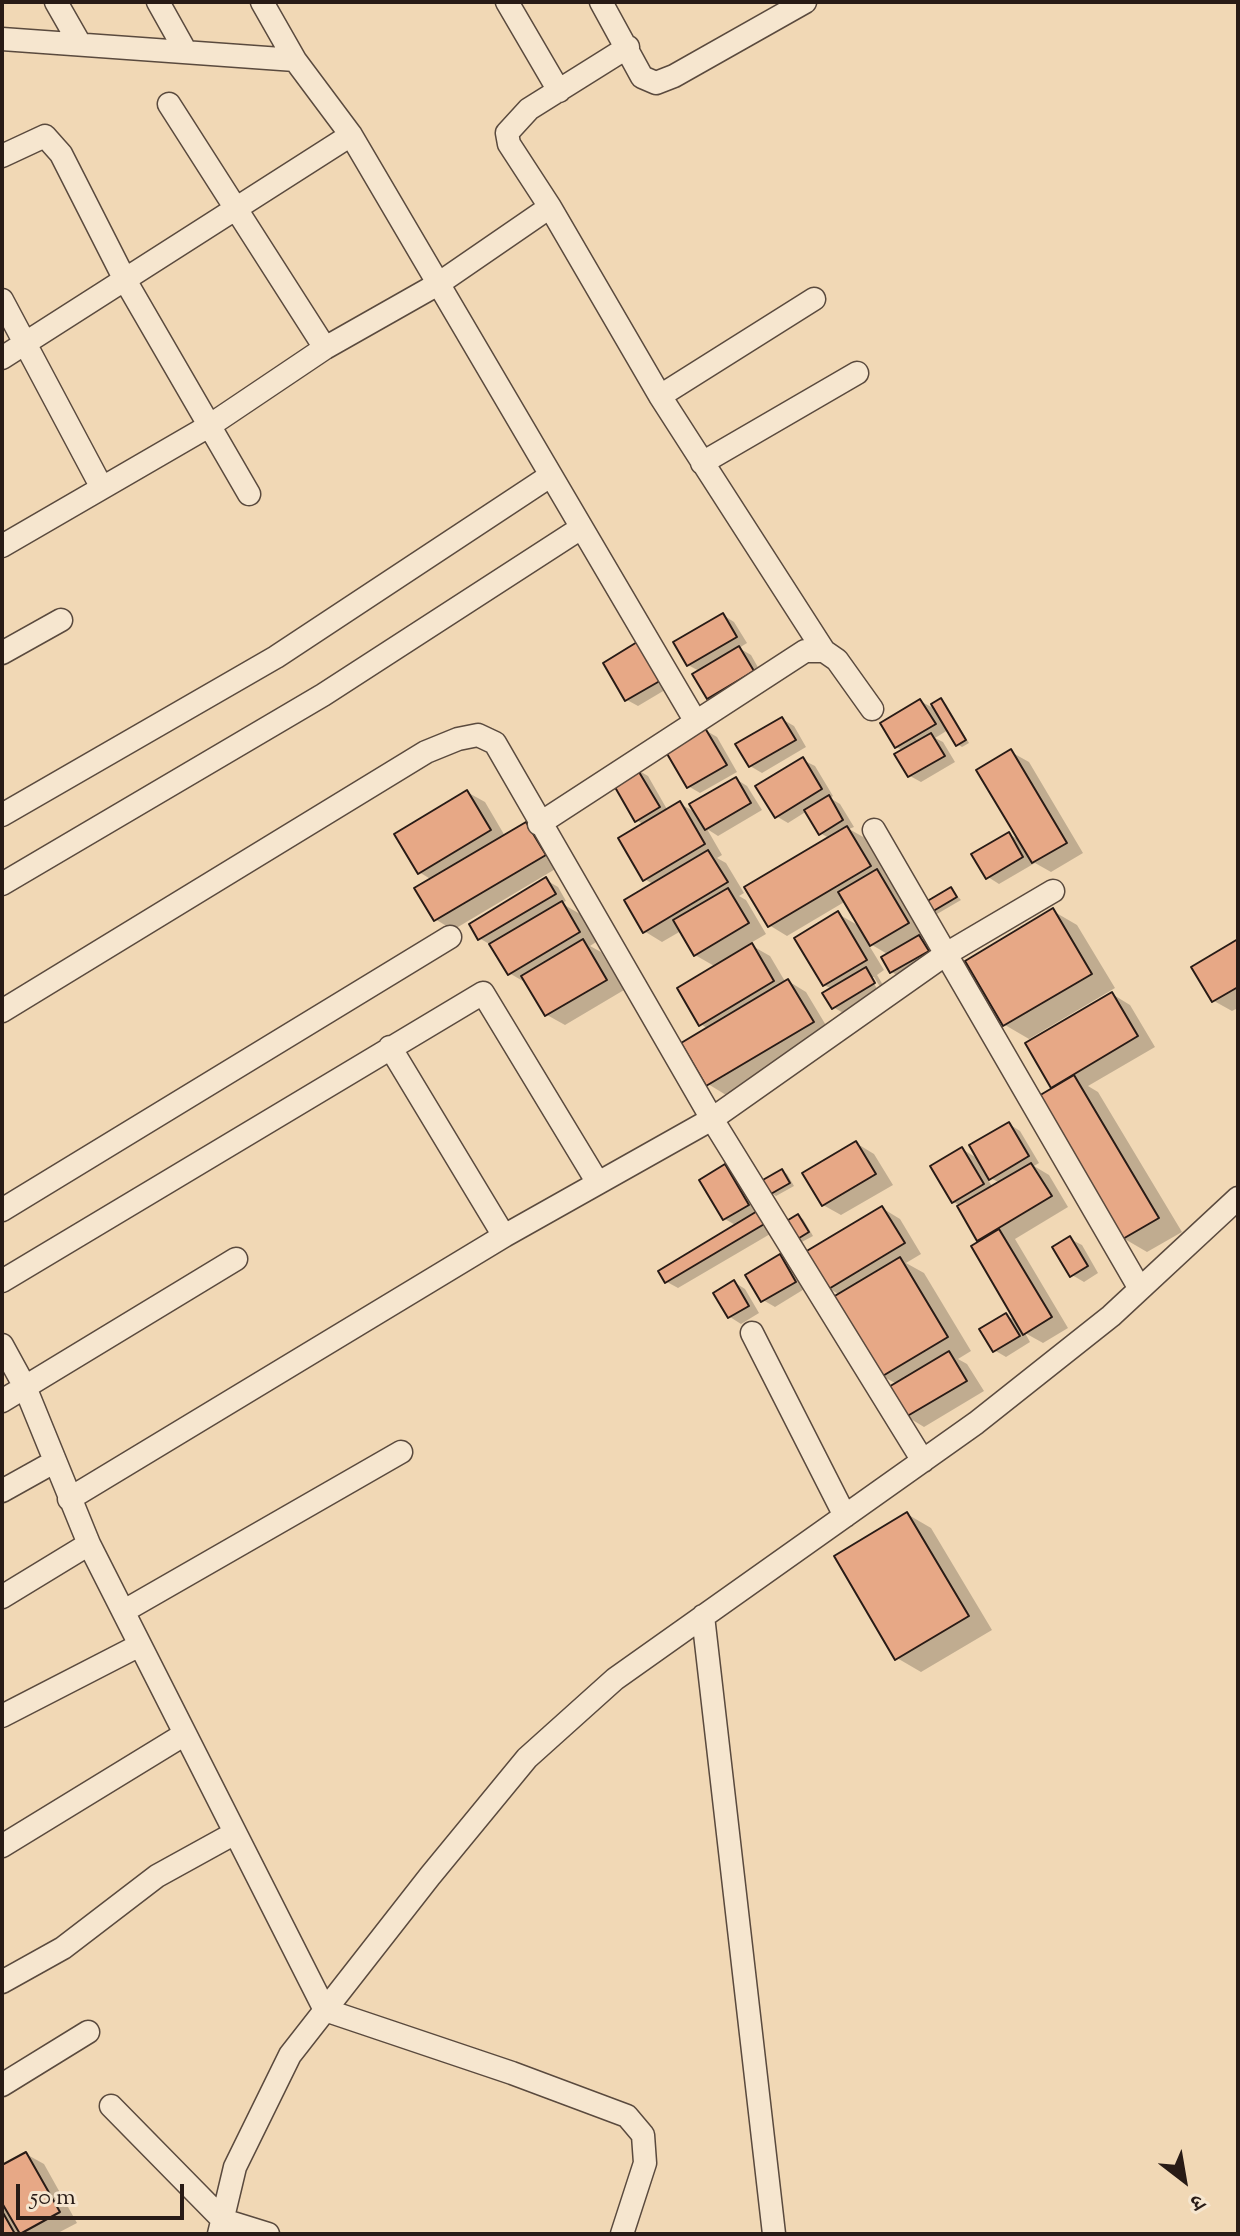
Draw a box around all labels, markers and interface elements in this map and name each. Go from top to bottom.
north arrow [1144,2140,1224,2220]
scale bar [20,2168,188,2218]
text: 50 m [30,2181,76,2215]
text: उ [1183,2184,1209,2217]

